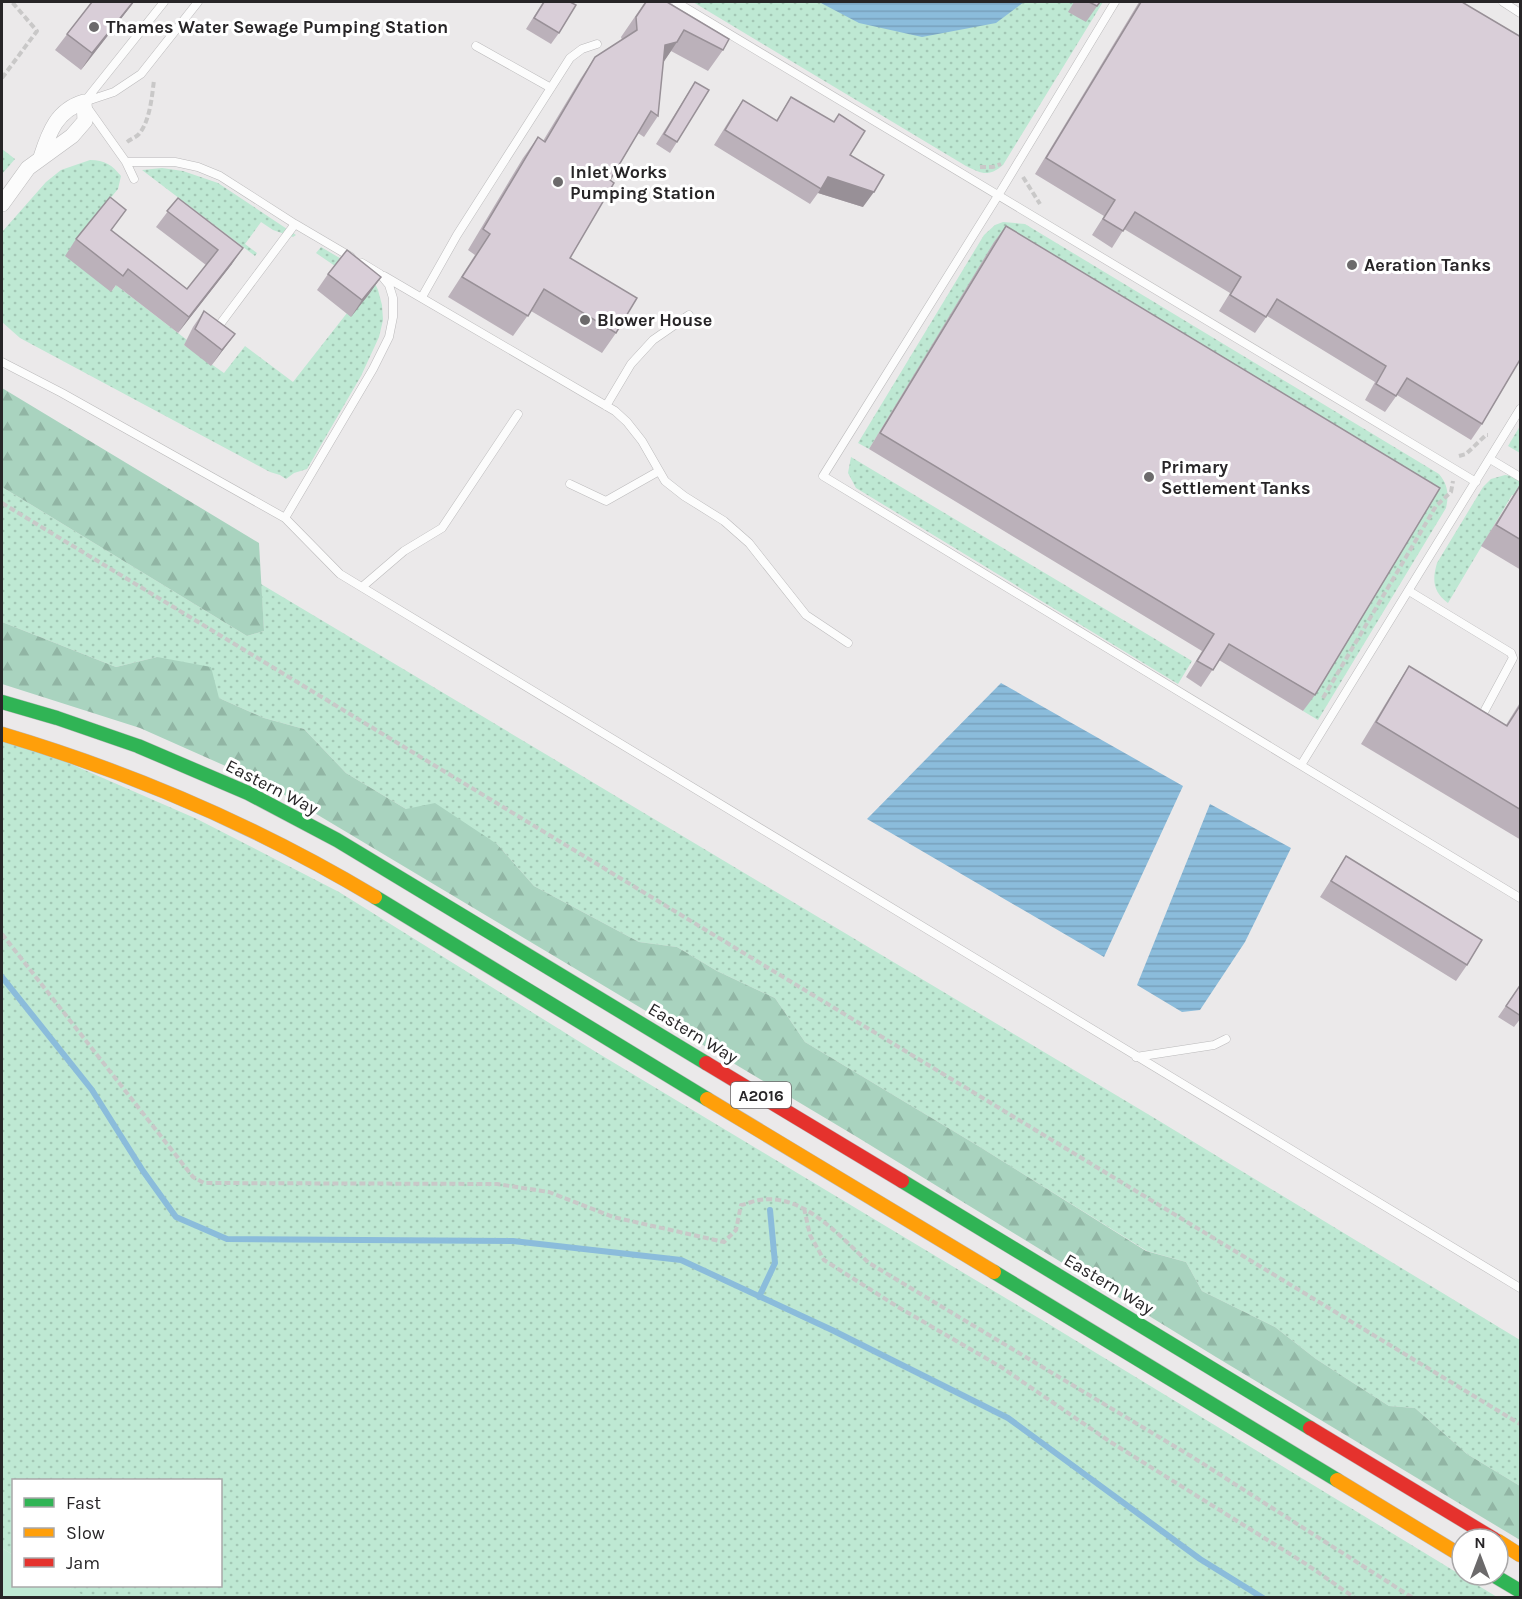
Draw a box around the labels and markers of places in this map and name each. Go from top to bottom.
place label: Thames Water Sewage Pumping Station [106,16,448,38]
marker: Thames Water Sewage Pumping Station [87,20,101,34]
place label: Inlet Works Pumping Station [570,161,715,204]
marker: Inlet Works Pumping Station [551,175,565,189]
place label: Aeration Tanks [1364,254,1491,276]
marker: Aeration Tanks [1345,258,1359,272]
place label: Blower House [597,309,712,331]
marker: Blower House [578,313,592,327]
place label: Primary Settlement Tanks [1161,456,1310,499]
marker: Primary Settlement Tanks [1142,470,1156,484]

